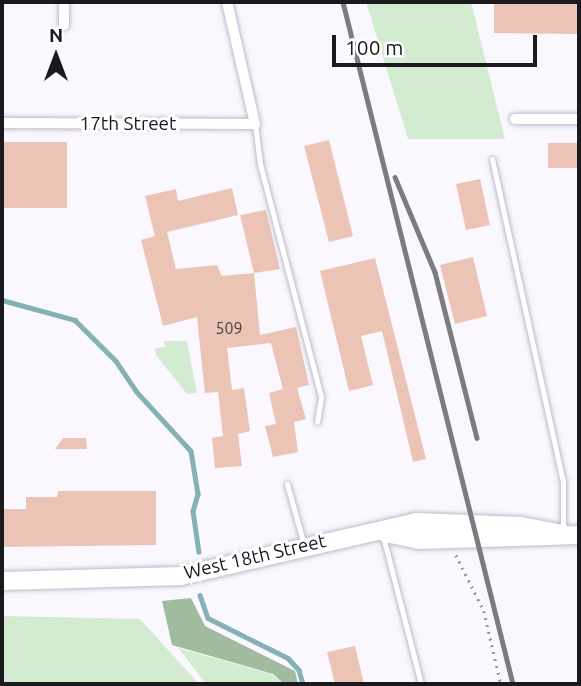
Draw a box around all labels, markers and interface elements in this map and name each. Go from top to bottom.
north arrow [21,21,91,91]
scale bar [336,21,541,65]
text: N [49,24,63,46]
text: 100 m [345,35,403,59]
street label: 17th Street [79,113,177,135]
house number: 509 [215,318,243,338]
street label: West 18th Street [182,530,328,584]

